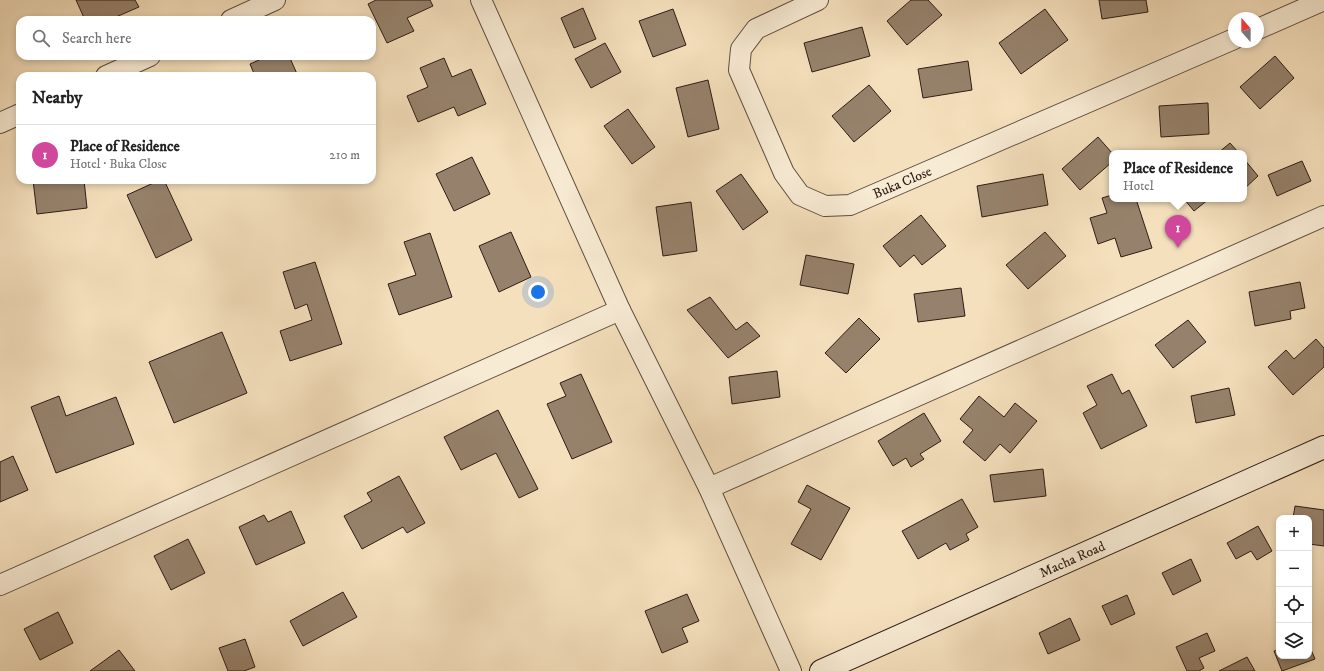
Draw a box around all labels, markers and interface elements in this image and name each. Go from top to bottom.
north arrow [1228,12,1264,48]
search box [16,16,376,60]
icon: search [30,27,52,49]
text: Search here [62,29,131,48]
text: Nearby [32,87,82,109]
text: Place of Residence [70,137,180,156]
text: 1 [43,147,47,163]
text: 210 m [329,147,360,163]
popup [1109,150,1247,202]
text: Hotel · Buka Close [70,156,167,172]
text: Place of Residence [1123,159,1233,178]
street label: Buka Close [870,162,935,203]
text: Hotel [1123,178,1154,194]
pin: 1 [1165,215,1191,248]
your location [528,282,548,302]
map controls [1276,515,1312,659]
button: + [1276,515,1312,551]
street label: Macha Road [1037,537,1108,582]
button: − [1276,551,1312,587]
button: locate [1276,587,1312,623]
button: layers [1276,623,1312,659]

